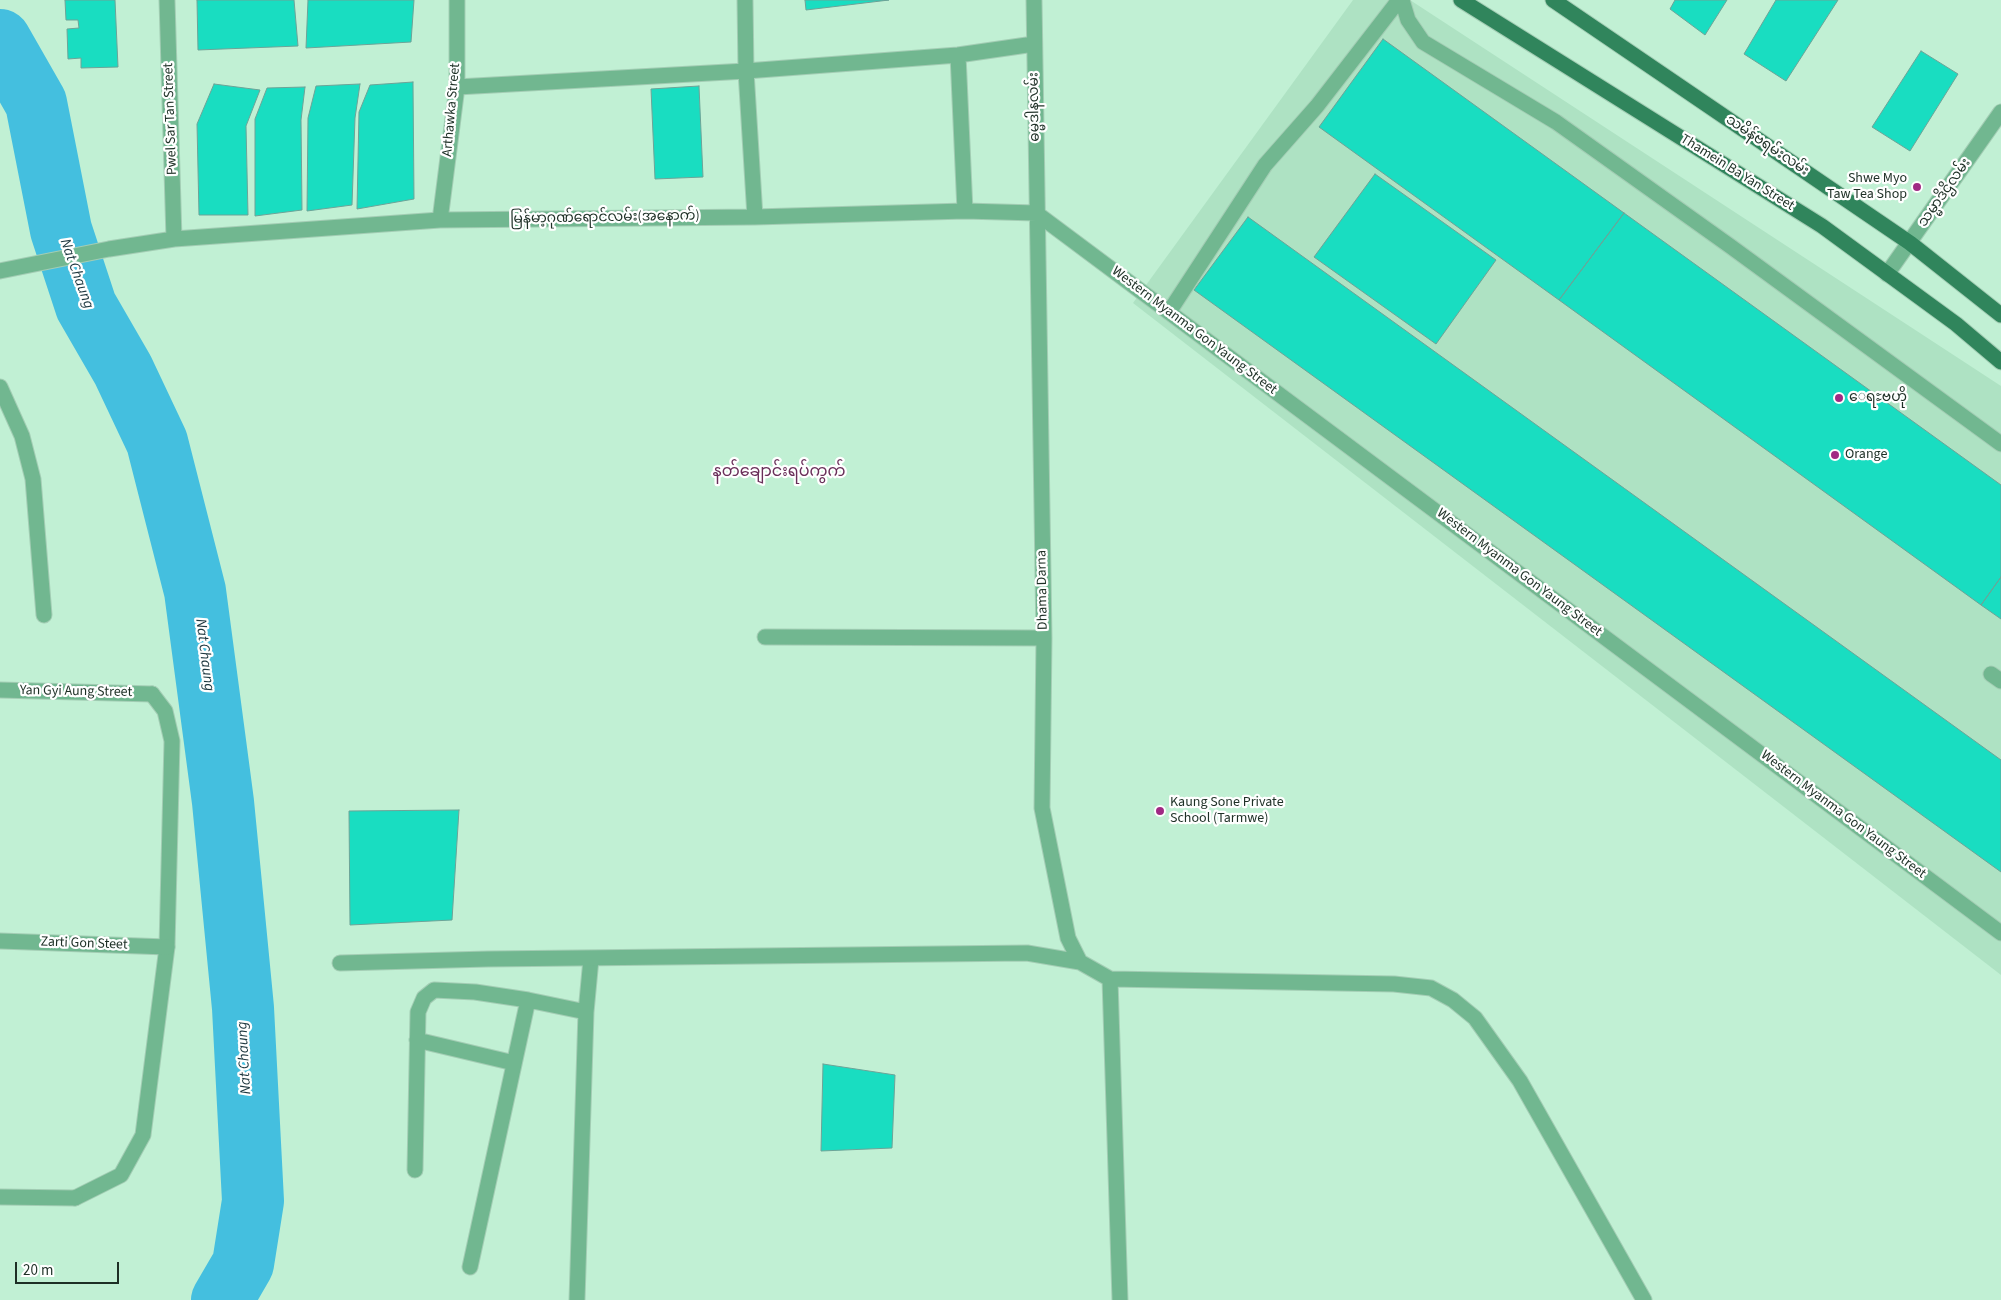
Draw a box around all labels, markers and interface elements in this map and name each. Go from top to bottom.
street label: Pwel Sar Tan Street [161,62,181,176]
street label: Arthawka Street [440,63,464,157]
street label: ဓမ္မဒါနလမ်း [1026,72,1044,142]
street label: သမိန်ဗရမ်းလမ်း [1722,112,1812,180]
street label: Thamein Ba Yan Street [1677,131,1797,215]
street label: သမ္မာဒိဌိလမ်း [1915,155,1975,231]
place label: Shwe Myo Taw Tea Shop [1827,171,1907,203]
marker: Shwe Myo Taw Tea Shop [1911,181,1923,193]
street label: မြန်မာ့ဂုဏ်ရောင်လမ်း(အနောက်) [510,208,700,228]
water label: Nat Chaung [55,237,97,311]
street label: Western Myanma Gon Yaung Street [1108,263,1280,399]
place label: ေရႊဗဟို [1849,390,1907,406]
marker: ေရႊဗဟို [1833,392,1845,404]
place label: Orange [1845,447,1887,463]
marker: Orange [1829,449,1841,461]
district label: နတ်ချောင်းရပ်ကွက် [713,462,845,482]
street label: Western Myanma Gon Yaung Street [1433,505,1605,641]
street label: Dhama Darna [1034,550,1052,630]
water label: Nat Chaung [191,618,217,692]
street label: Yan Gyi Aung Street [20,683,132,701]
street label: Western Myanma Gon Yaung Street [1757,747,1929,883]
place label: Kaung Sone Private School (Tarmwe) [1170,795,1284,828]
marker: Kaung Sone Private School (Tarmwe) [1154,805,1166,817]
street label: Zarti Gon Steet [40,934,128,954]
water label: Nat Chaung [234,1021,256,1095]
scale bar [18,1252,121,1284]
text: 20 m [23,1260,53,1281]

